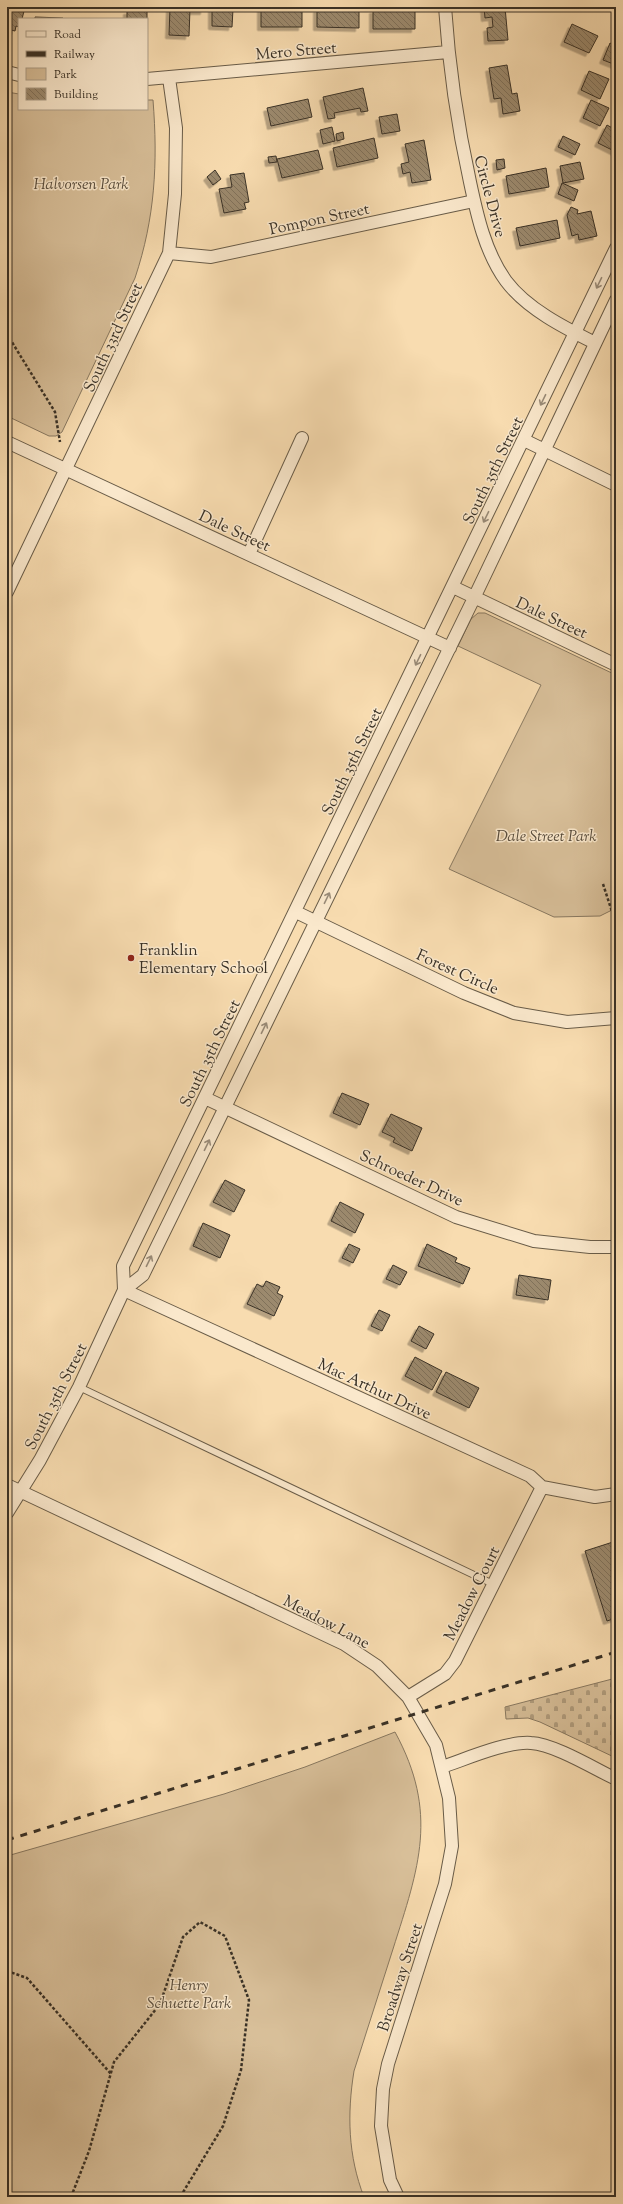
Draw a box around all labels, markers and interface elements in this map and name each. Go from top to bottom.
legend [18,18,148,110]
text: Road [54,26,81,44]
street label: Mero Street [255,37,338,67]
text: Railway [54,46,95,64]
text: Park [54,66,77,84]
text: Building [54,86,98,104]
street label: Circle Drive [467,153,511,240]
park label: Halvorsen Park [33,174,129,197]
street label: Pompon Street [267,198,372,242]
one-way arrow [595,277,602,289]
street label: South 33rd Street [79,279,150,397]
one-way arrow [539,394,546,406]
street label: South 35th Street [458,413,531,529]
street label: Dale Street [194,506,274,559]
one-way arrow [482,511,490,523]
street label: Dale Street [511,593,591,646]
one-way arrow [414,654,421,666]
street label: South 35th Street [317,704,390,820]
park label: Dale Street Park [496,826,596,849]
one-way arrow [324,893,331,905]
place label: Franklin Elementary School [139,940,269,981]
street label: Forest Circle [412,945,502,1002]
marker: Franklin Elementary School [126,953,136,963]
street label: South 35th Street [175,996,248,1112]
one-way arrow [261,1022,268,1034]
one-way arrow [204,1139,211,1151]
street label: Schroeder Drive [355,1145,467,1213]
one-way arrow [146,1256,154,1268]
street label: South 35th Street [20,1339,94,1455]
street label: Mac Arthur Drive [313,1354,435,1427]
street label: Meadow Court [439,1542,507,1645]
street label: Meadow Lane [278,1591,373,1656]
street label: Broadway Street [373,1920,430,2035]
park label: Henry Schuette Park [147,1975,231,2016]

